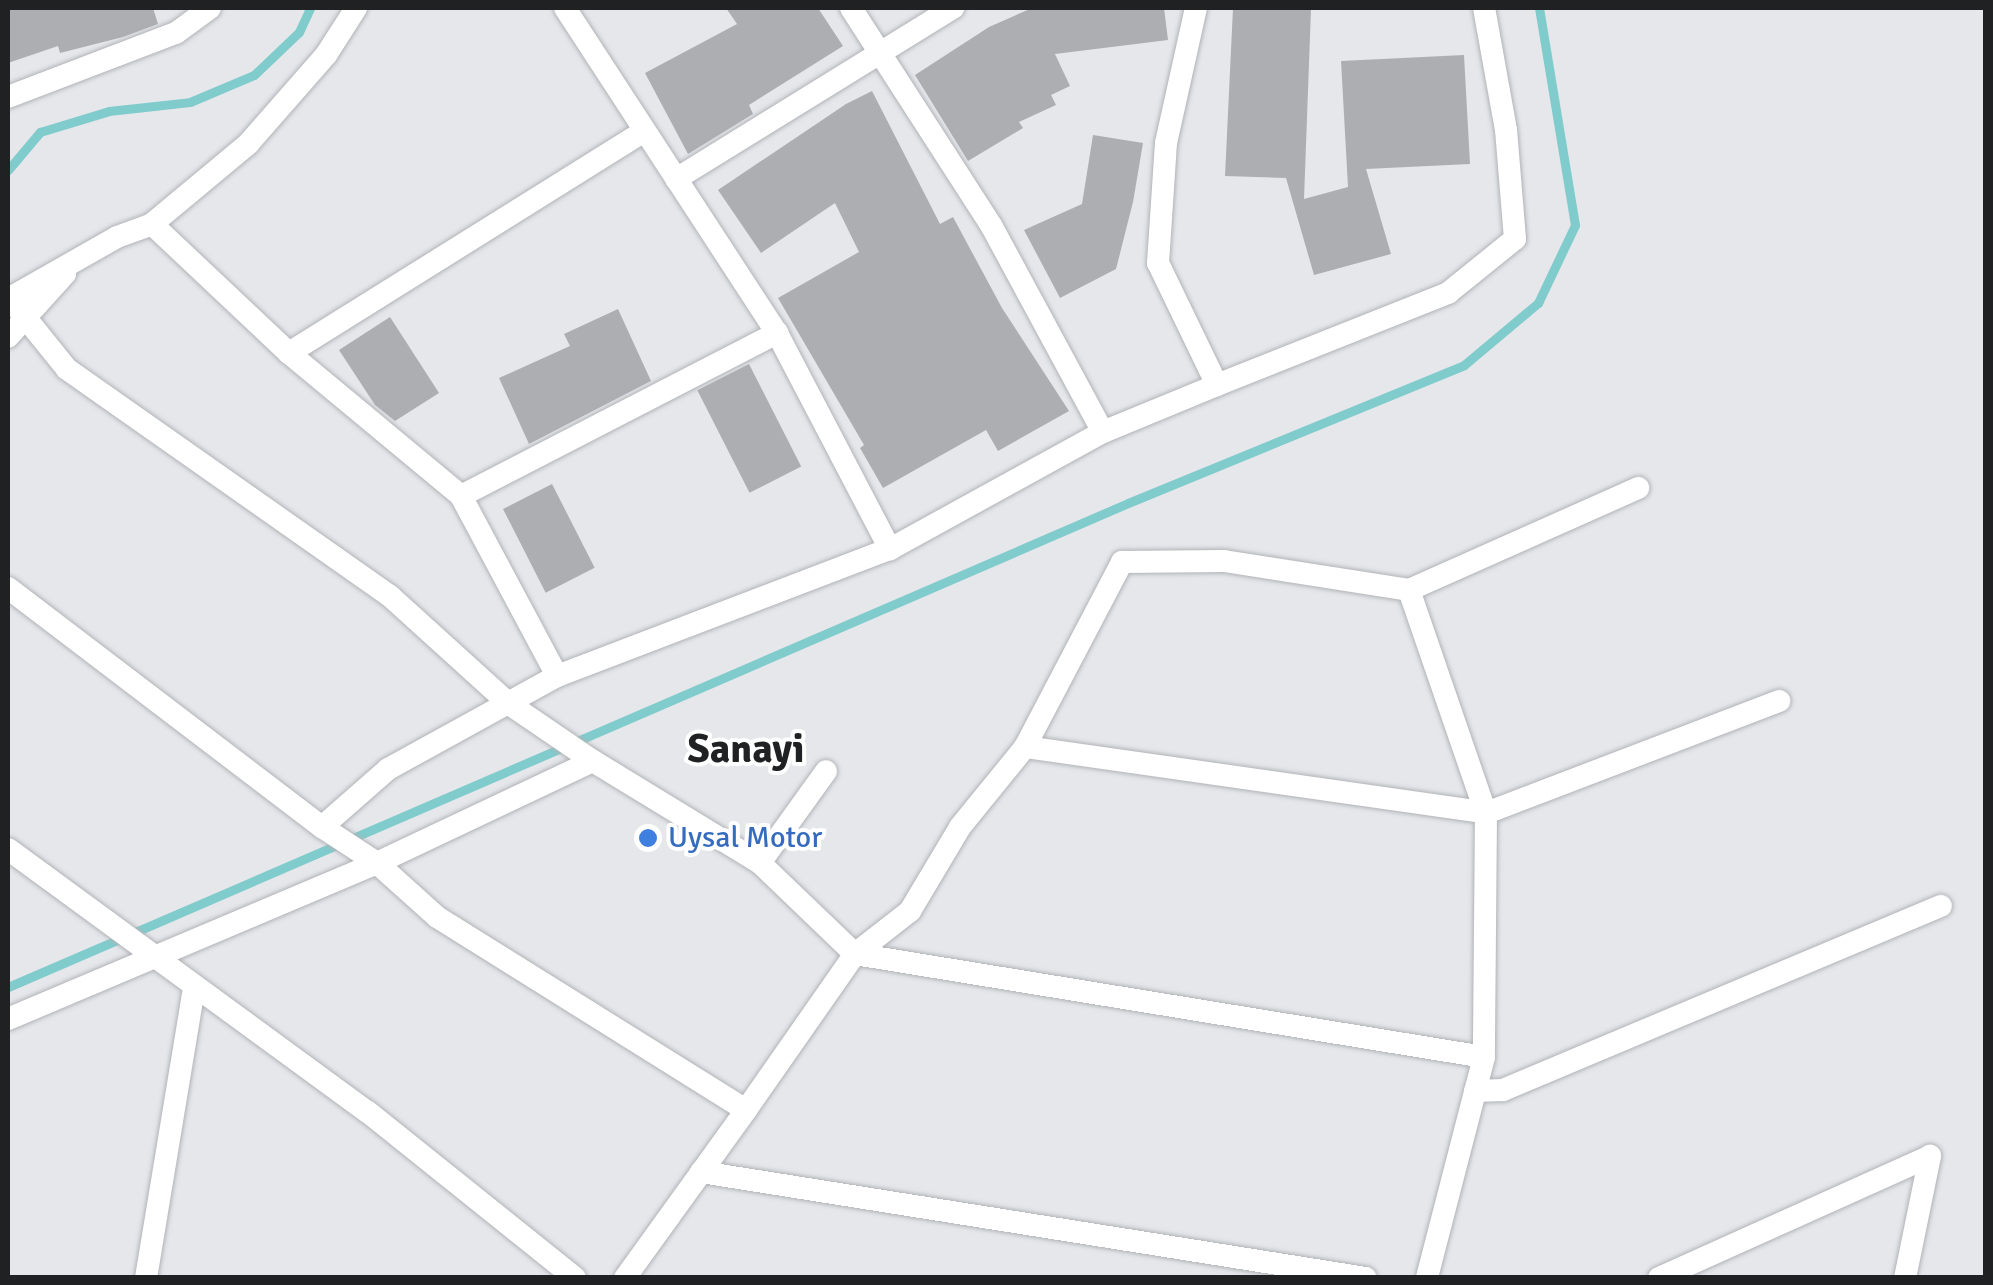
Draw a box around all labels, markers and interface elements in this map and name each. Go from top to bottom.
district label: Sanayi [688,725,804,773]
place label: Uysal Motor [668,820,822,856]
marker: Uysal Motor [637,827,659,849]

